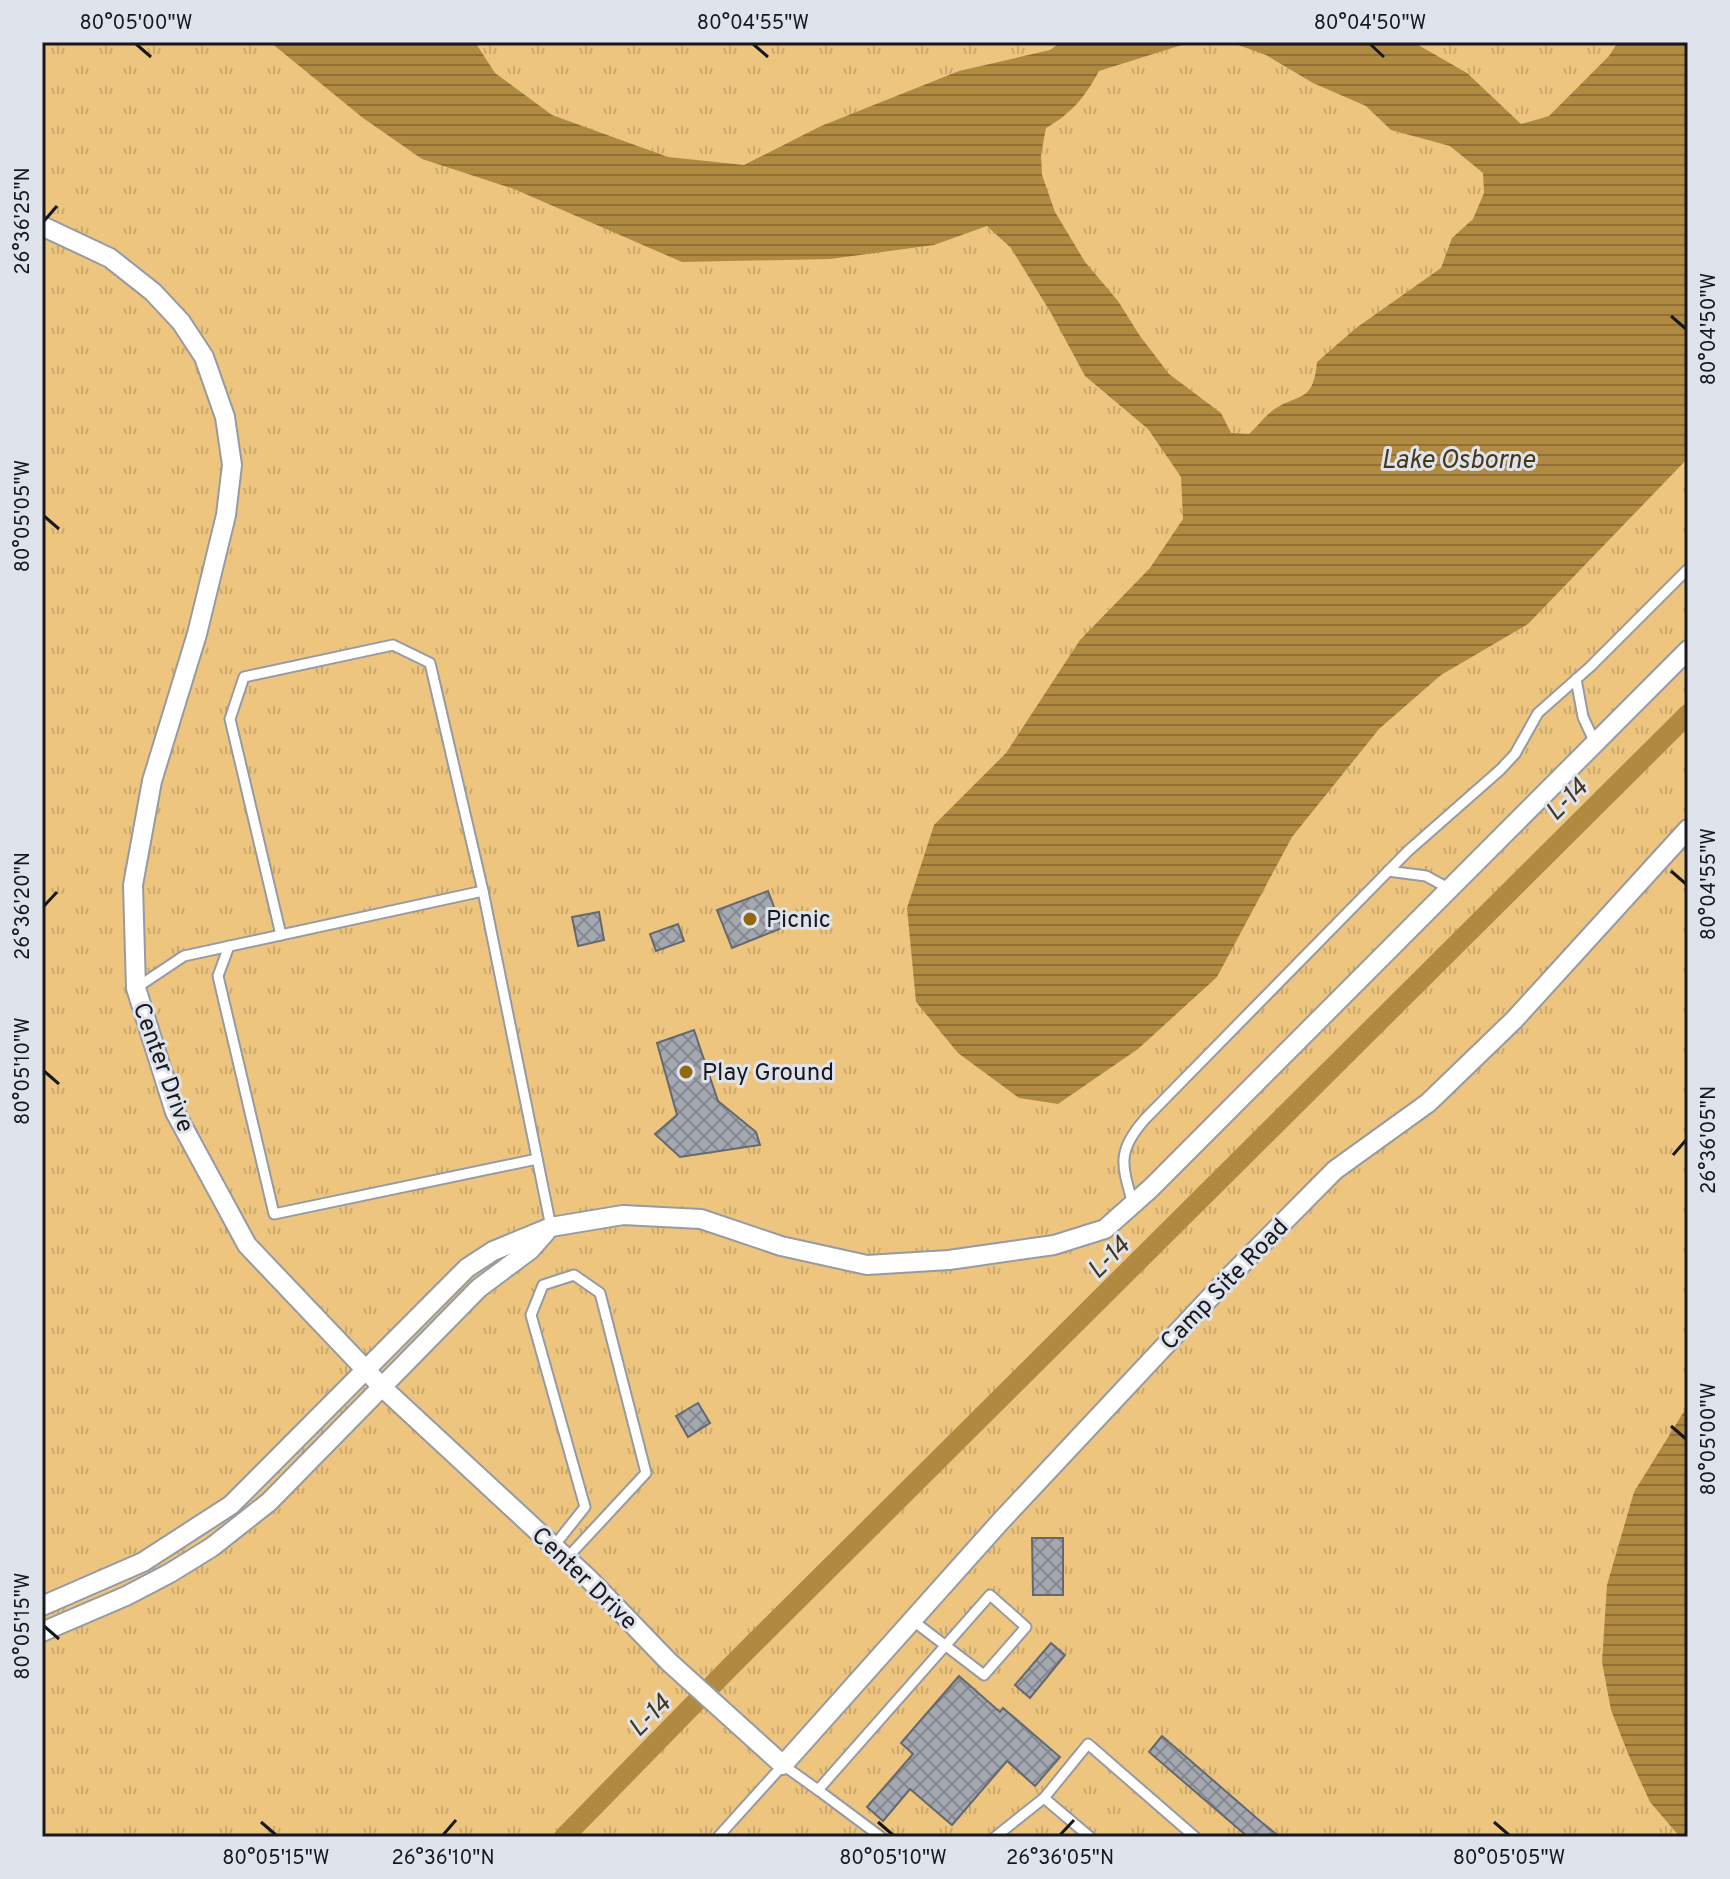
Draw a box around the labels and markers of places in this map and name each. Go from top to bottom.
place label: Picnic [766,906,831,936]
marker: Picnic [741,910,759,928]
place label: Play Ground [702,1059,834,1089]
marker: Play Ground [677,1063,695,1081]

